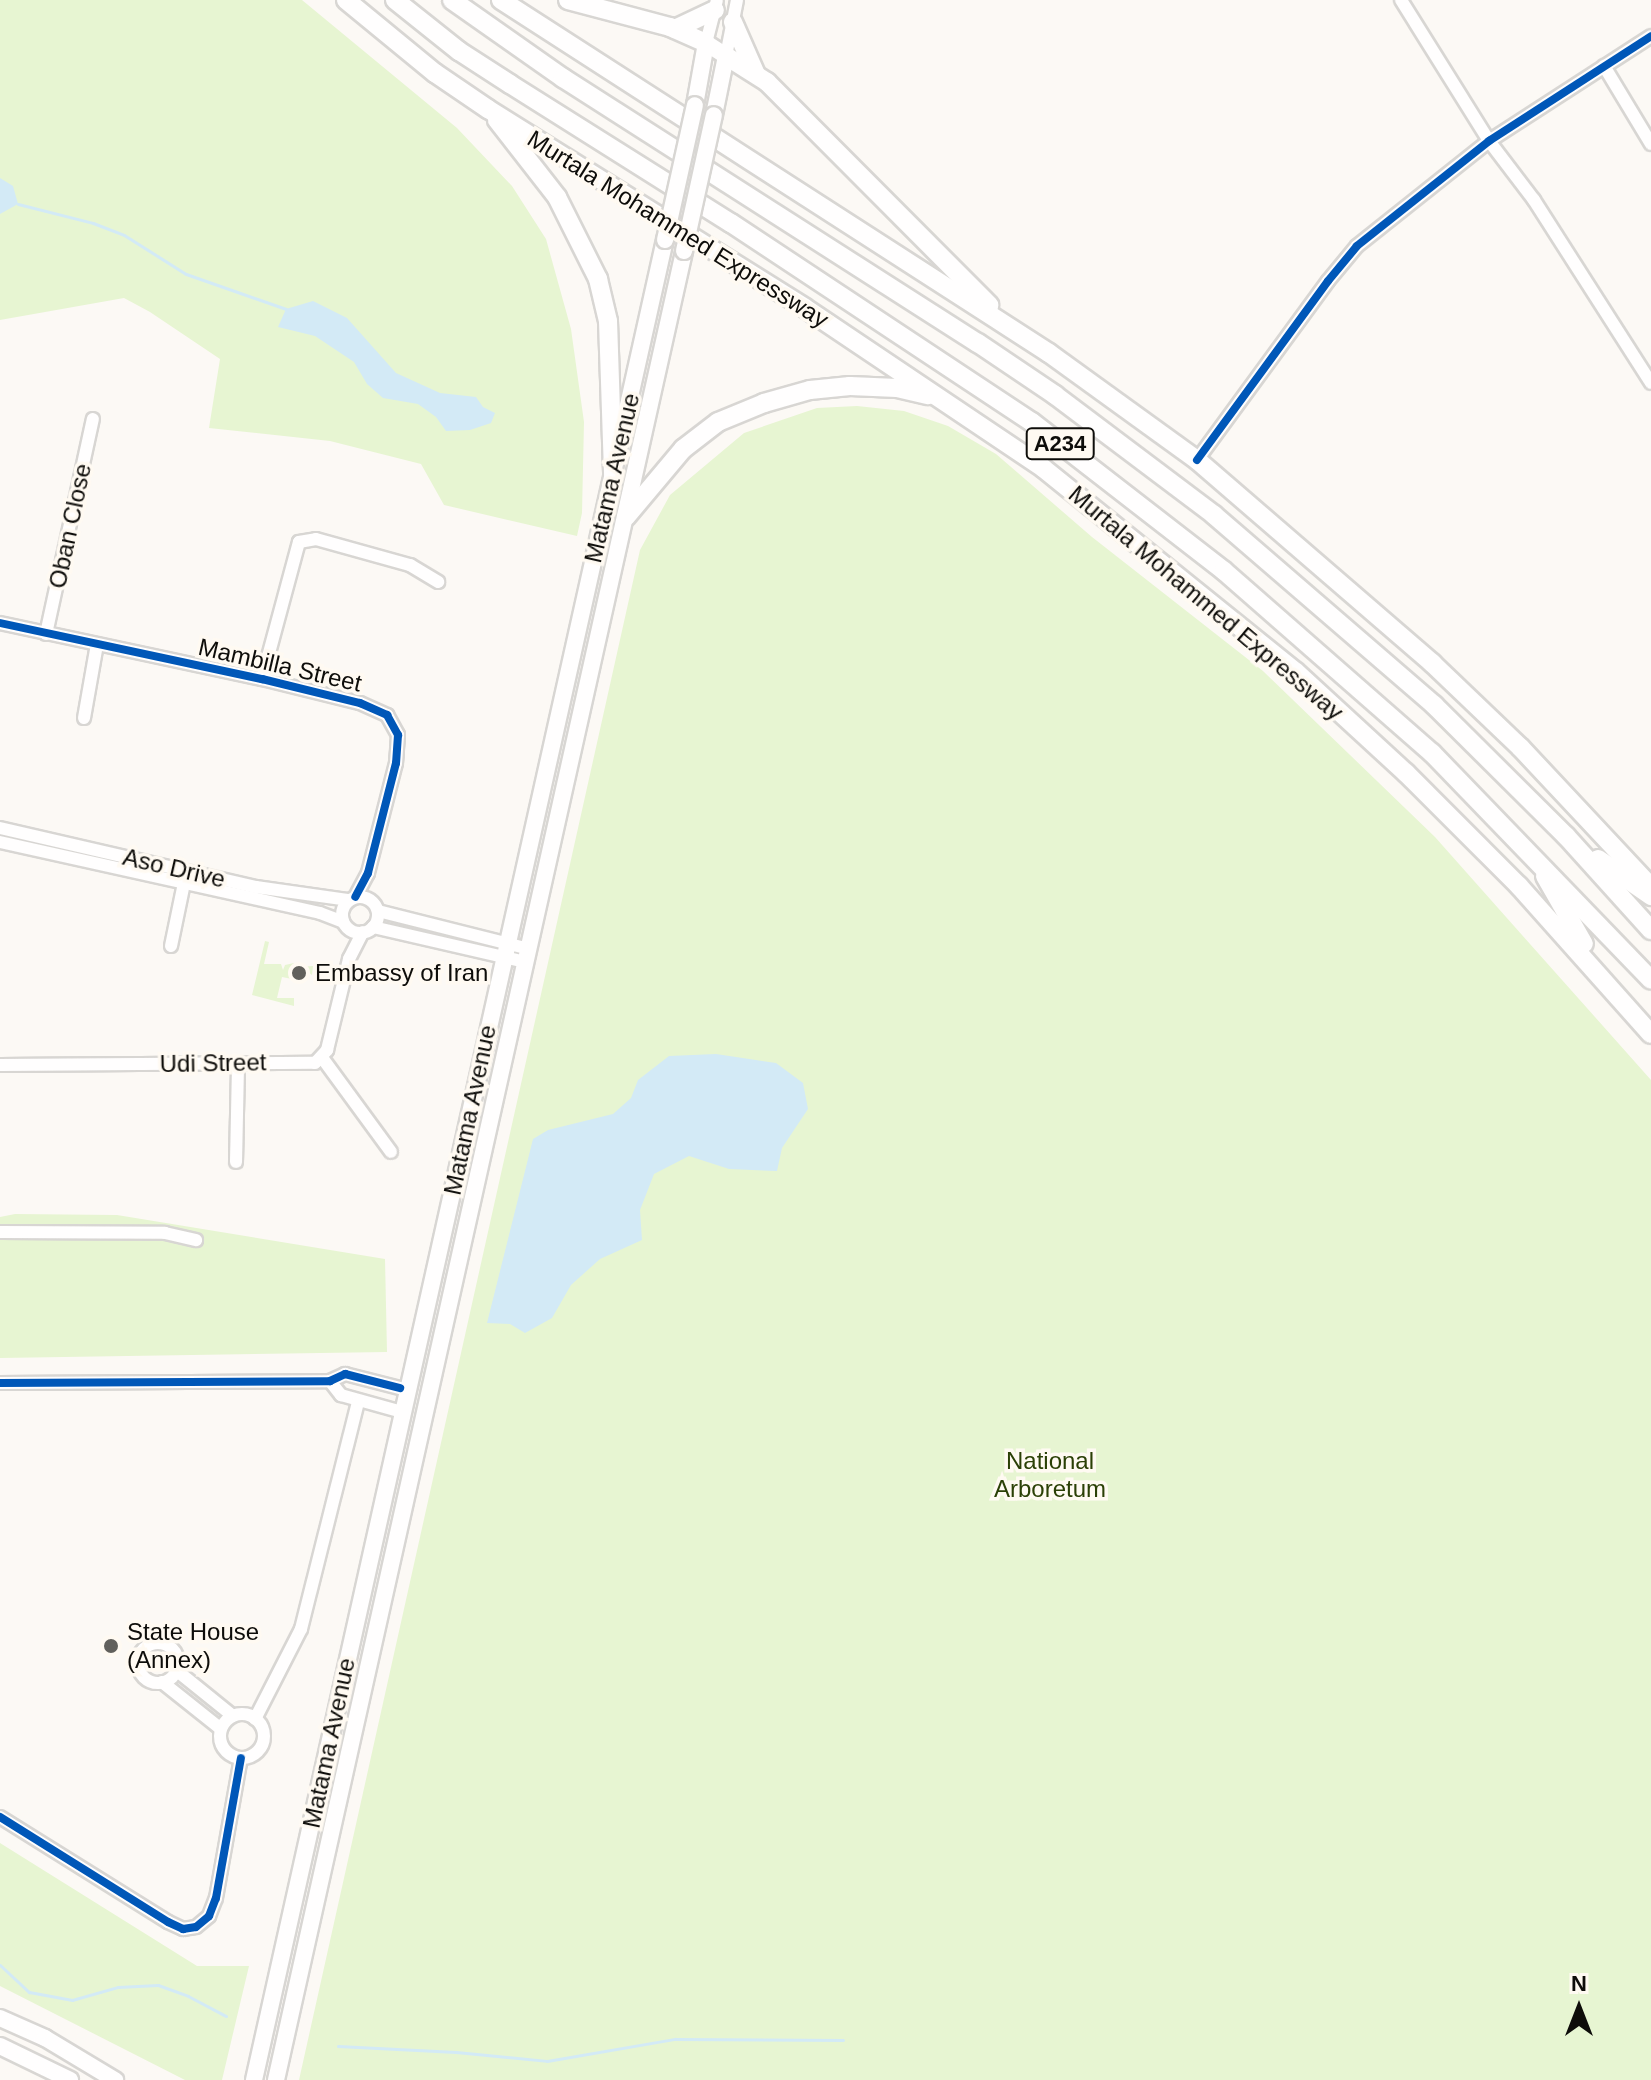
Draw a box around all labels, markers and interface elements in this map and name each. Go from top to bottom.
street label: Murtala Mohammed Expressway [522,124,834,334]
street label: Matama Avenue [578,390,646,566]
road number: A234 [1024,426,1096,462]
street label: Oban Close [43,461,97,591]
street label: Murtala Mohammed Expressway [1063,480,1349,726]
street label: Mambilla Street [196,632,364,698]
street label: Aso Drive [120,842,228,894]
place label: Embassy of Iran [315,959,488,987]
marker: Embassy of Iran [290,964,308,982]
street label: Matama Avenue [438,1022,502,1198]
street label: Udi Street [159,1048,267,1078]
park label: National Arboretum [994,1447,1106,1503]
place label: State House (Annex) [127,1618,259,1674]
marker: State House (Annex) [102,1637,120,1655]
street label: Matama Avenue [297,1655,361,1831]
north arrow [1539,1968,1619,2048]
text: N [1571,1971,1587,1996]

